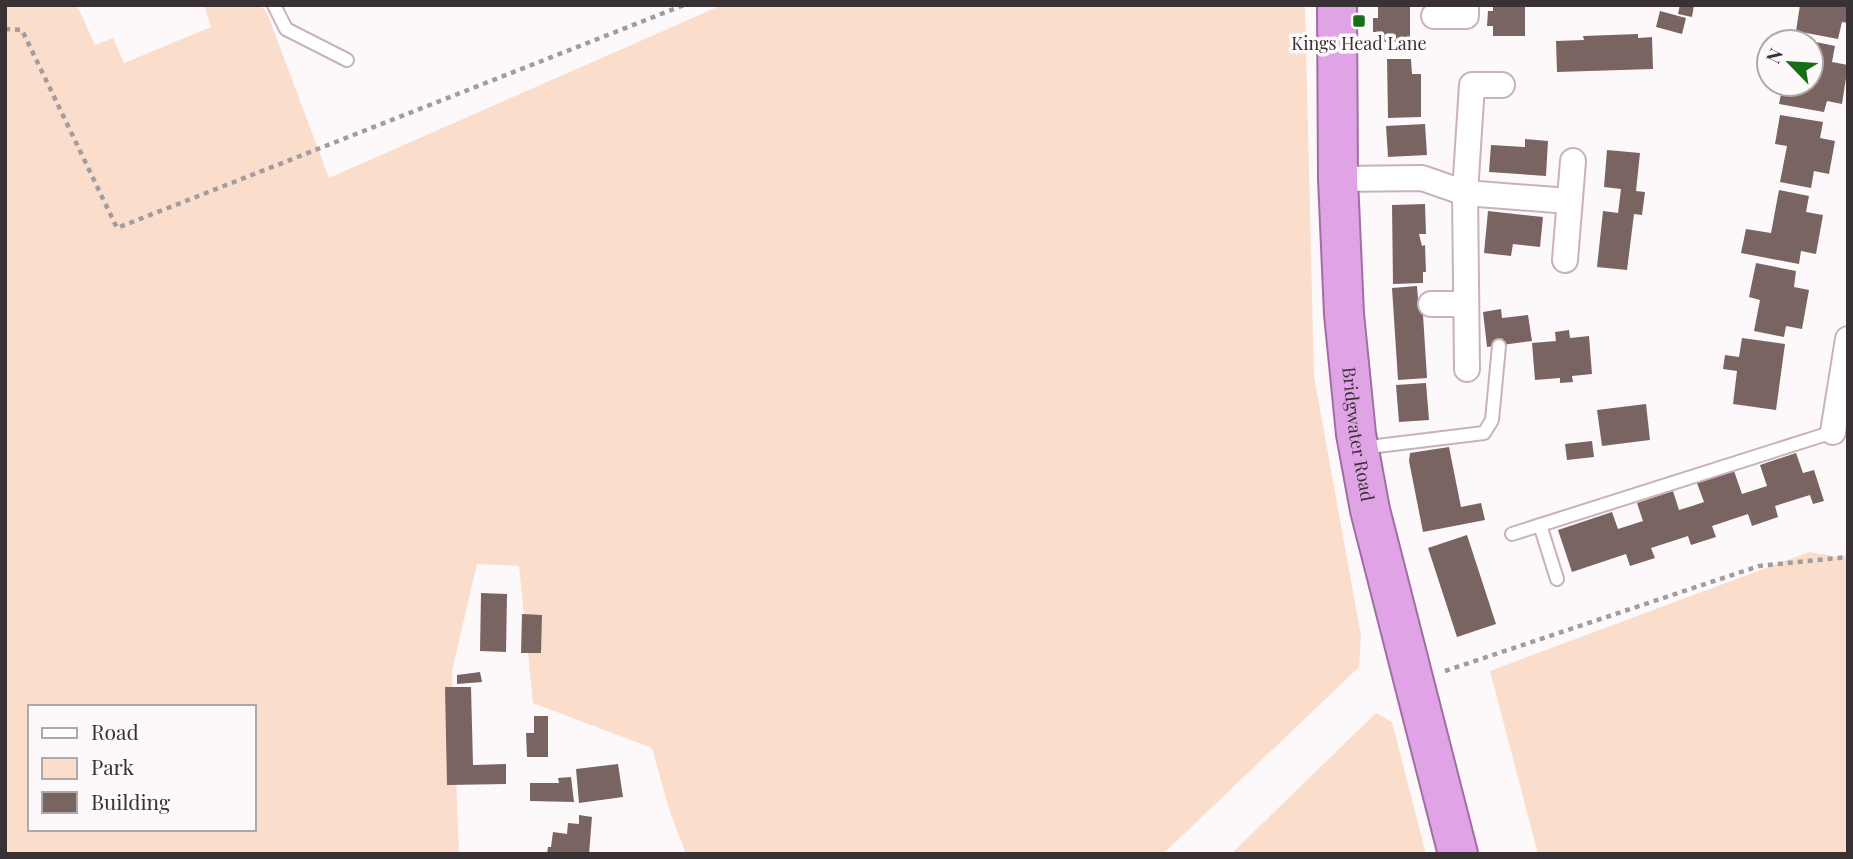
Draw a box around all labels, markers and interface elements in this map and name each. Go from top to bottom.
marker: Kings Head Lane [1351,13,1367,29]
north arrow [1755,28,1825,98]
place label: Kings Head Lane [1291,31,1427,55]
text: N [1759,43,1788,67]
street label: Bridgwater Road [1337,366,1380,504]
legend [28,705,256,831]
text: Road [91,717,139,745]
text: Park [91,752,135,780]
text: Building [91,787,170,815]

